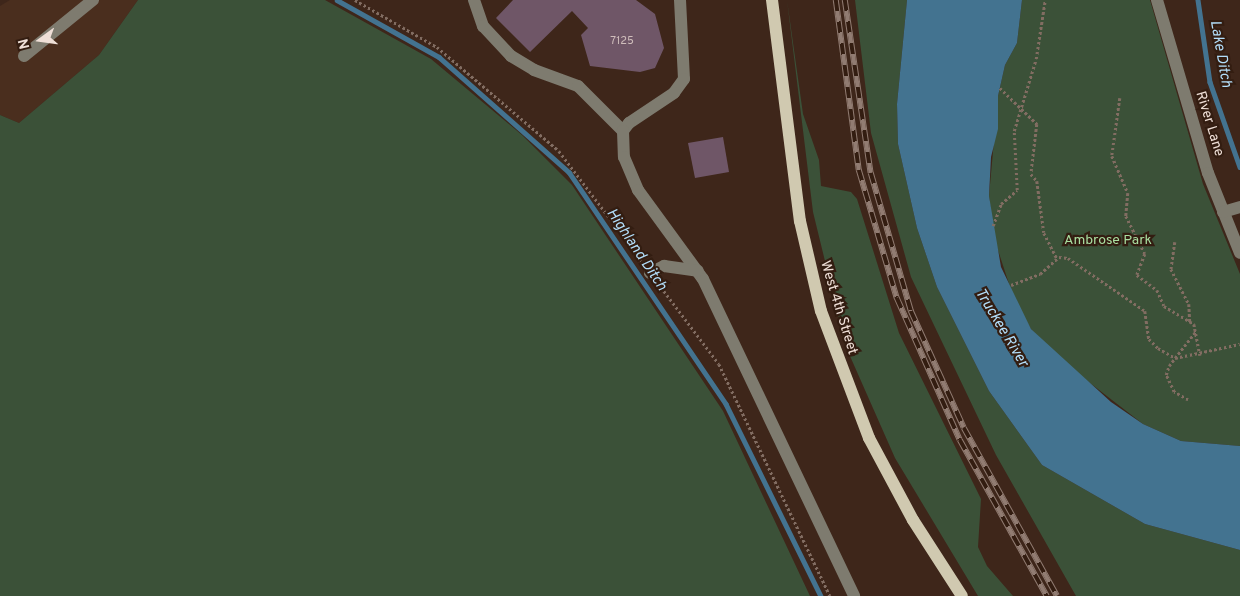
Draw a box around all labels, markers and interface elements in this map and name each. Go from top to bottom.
north arrow [15,15,65,65]
water label: Lake Ditch [1205,19,1235,89]
house number: 7125 [610,34,634,48]
text: N [15,37,34,51]
street label: River Lane [1191,89,1227,159]
water label: Highland Ditch [602,205,670,295]
park label: Ambrose Park [1064,233,1152,249]
street label: West 4th Street [816,259,860,357]
water label: Truckee River [970,285,1032,371]

